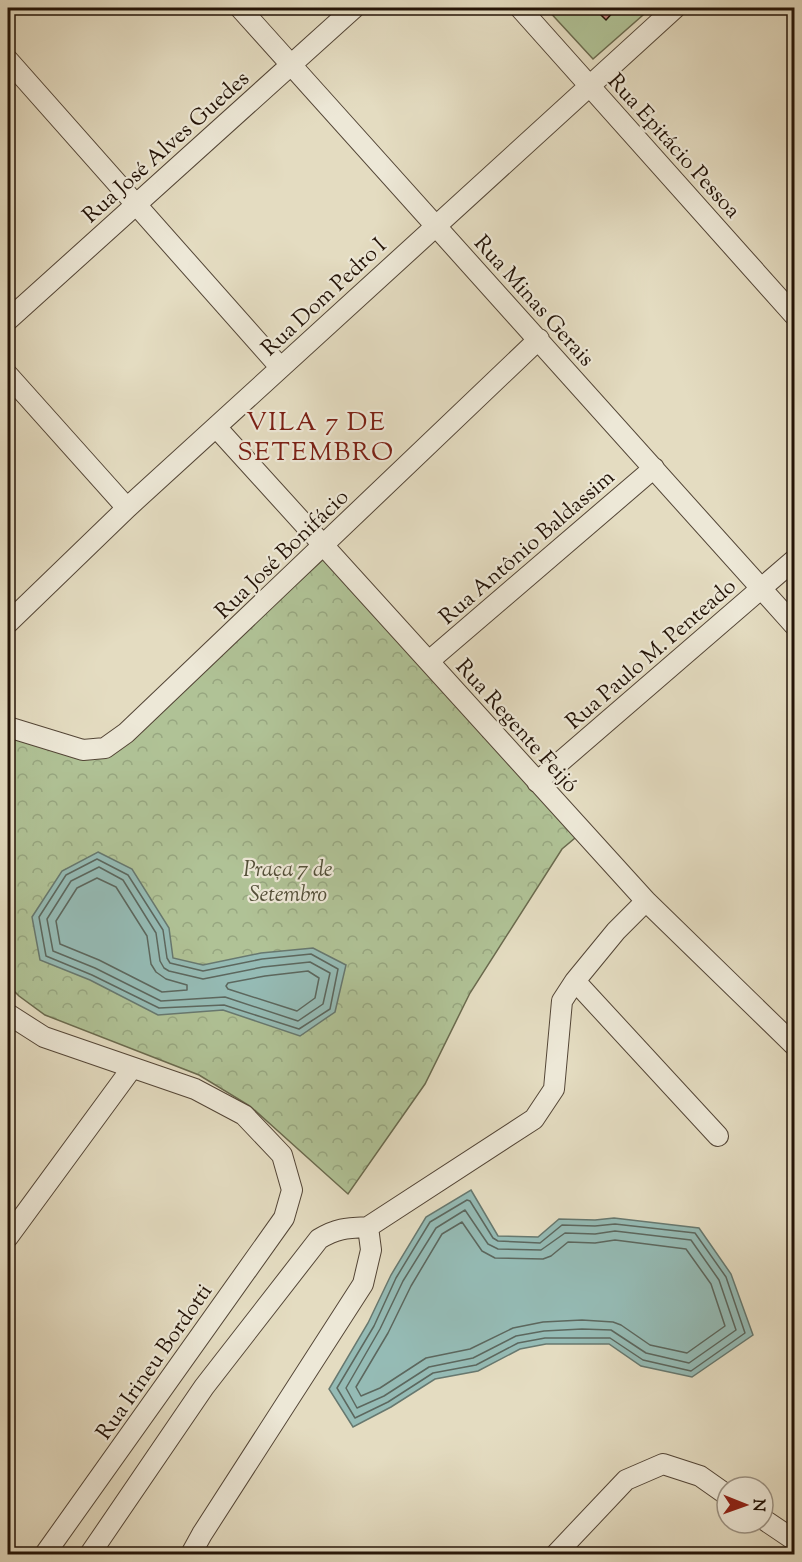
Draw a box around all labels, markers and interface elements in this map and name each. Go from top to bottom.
street label: Rua José Alves Guedes [76,64,258,232]
street label: Rua Epitácio Pessoa [599,67,747,227]
street label: Rua Minas Gerais [465,229,601,375]
street label: Rua Dom Pedro I [255,232,395,365]
district label: VILA 7 DE SETEMBRO [237,405,395,472]
street label: Rua Antônio Baldassim [433,463,623,633]
street label: Rua José Bonifácio [209,483,357,628]
street label: Rua Paulo M. Penteado [560,572,744,738]
street label: Rua Regente Feijó [447,653,585,801]
park label: Praça 7 de Setembro [243,855,333,912]
street label: Rua Irineu Bordotti [89,1278,221,1447]
north arrow [715,1475,775,1535]
text: N [746,1499,769,1512]

